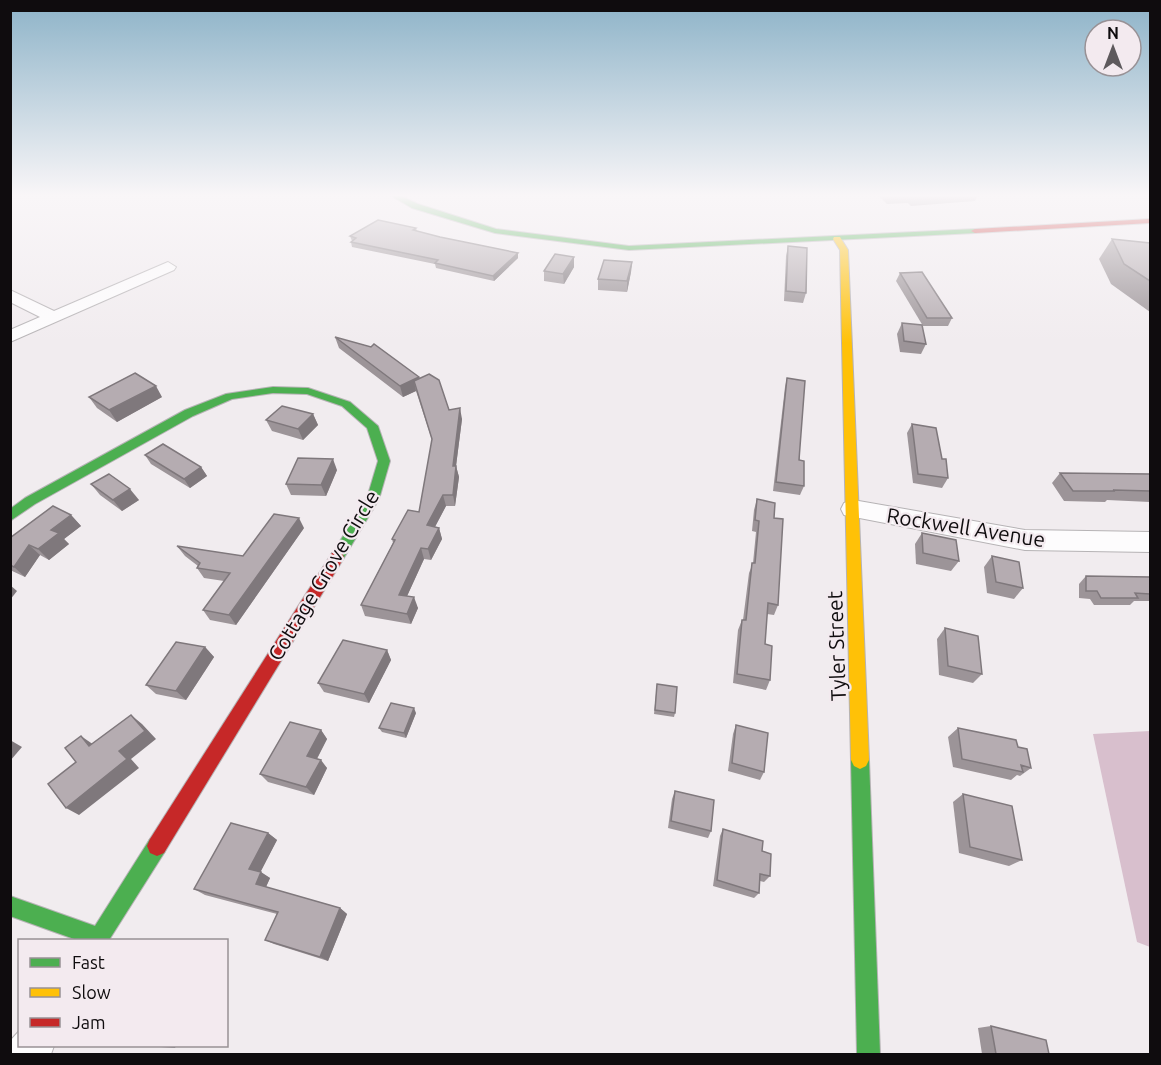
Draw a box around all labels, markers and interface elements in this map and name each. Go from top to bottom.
north arrow [1083,18,1143,78]
text: N [1107,24,1119,42]
street label: Cottage Grove Circle [263,486,383,664]
street label: Rockwell Avenue [885,503,1047,551]
street label: Tyler Street [822,591,850,701]
legend [18,939,228,1047]
text: Fast [72,952,105,972]
text: Slow [72,982,111,1002]
text: Jam [72,1012,106,1032]

